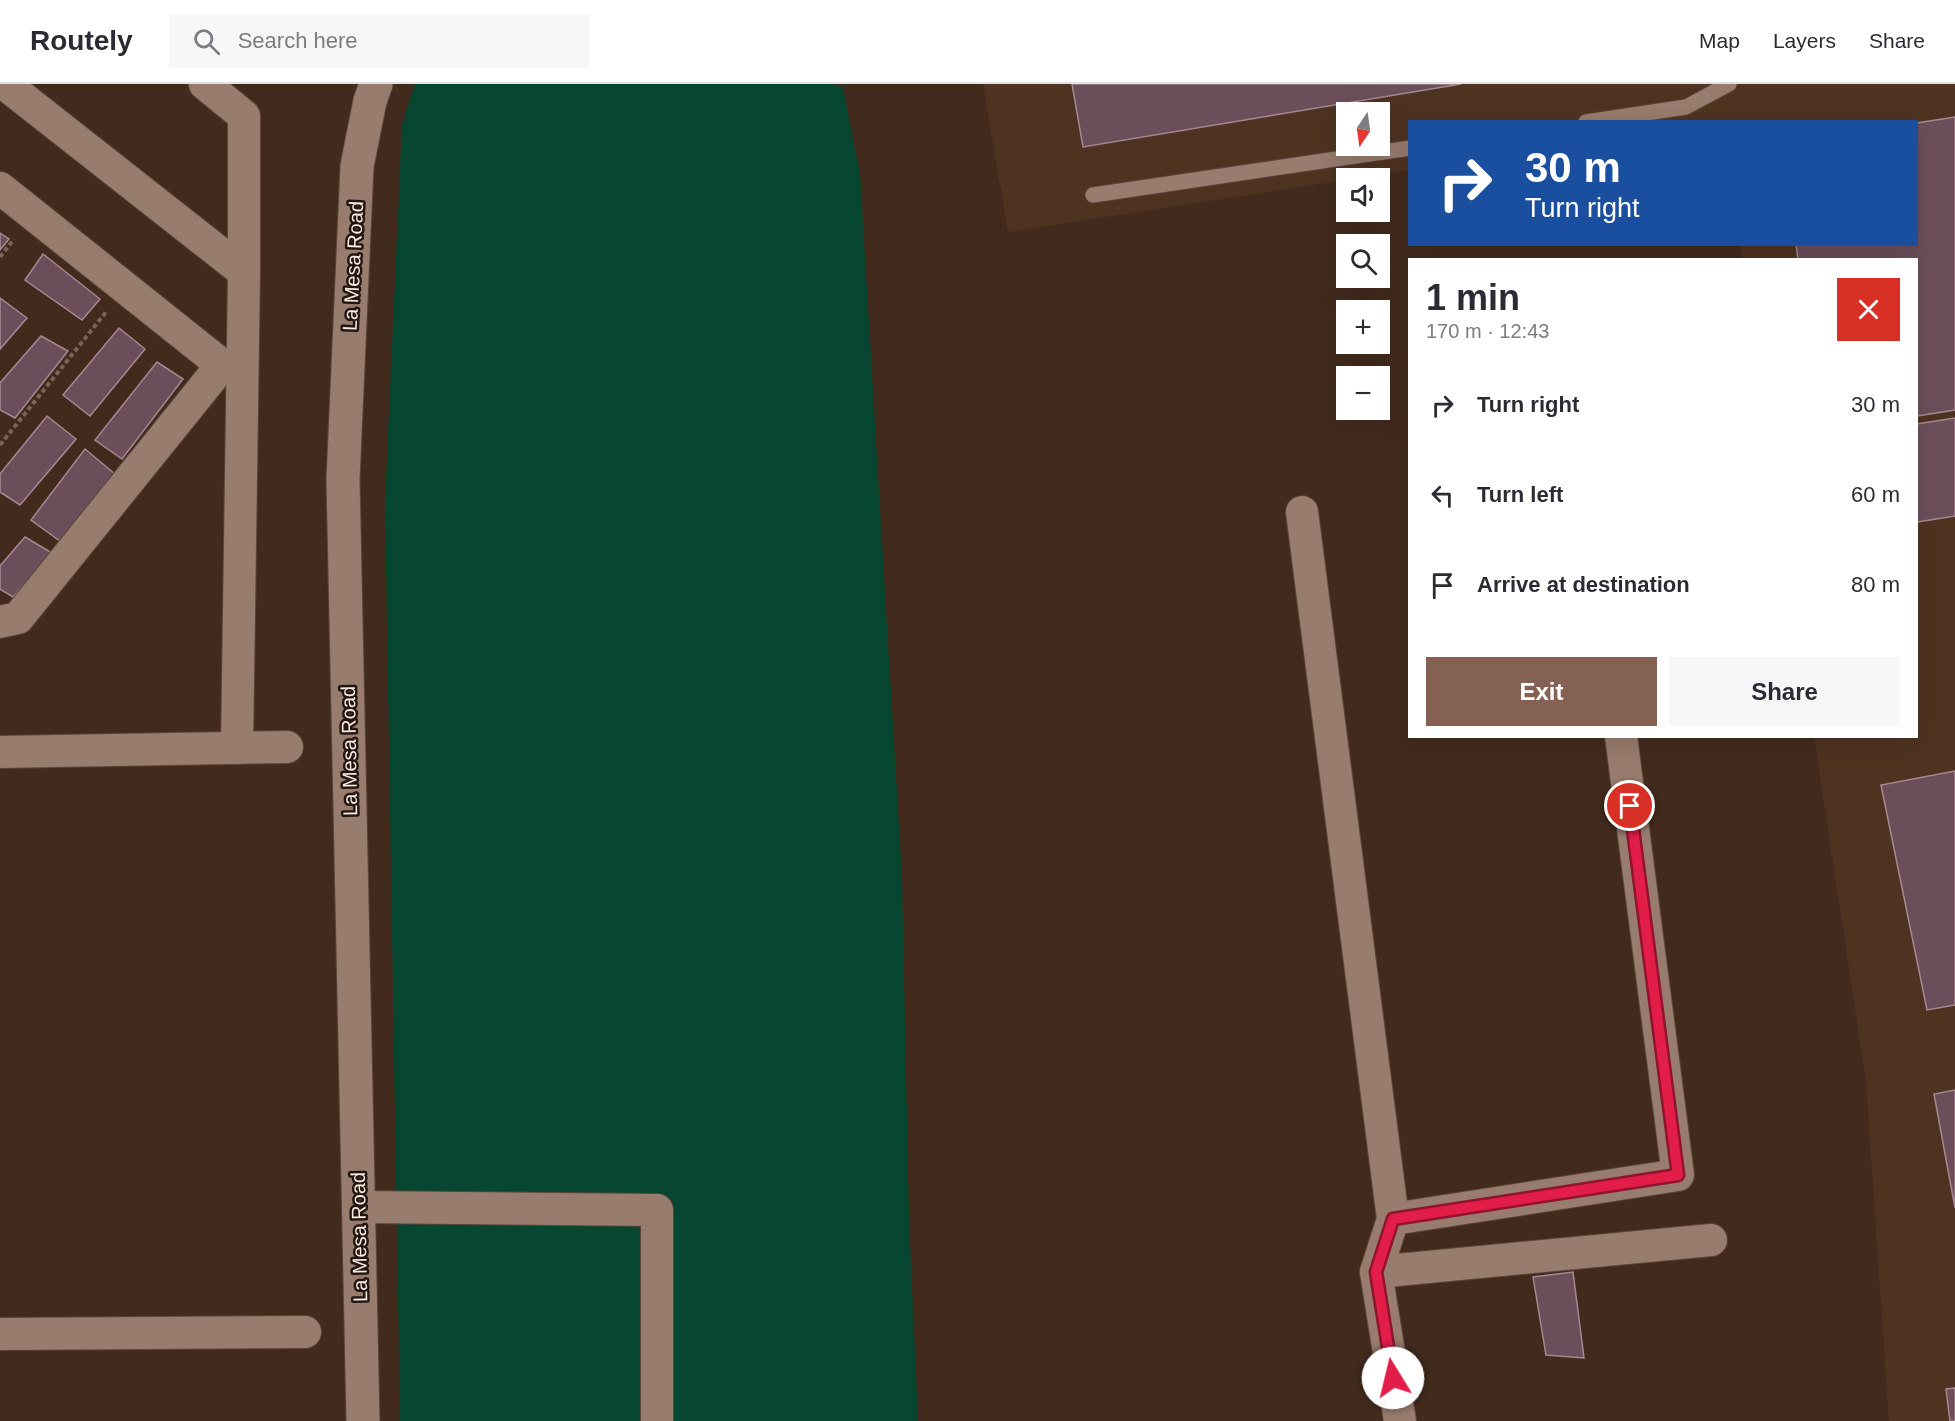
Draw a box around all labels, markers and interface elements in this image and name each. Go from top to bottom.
search box [169,14,589,68]
text: Routely [30,25,133,56]
icon: search [190,25,223,58]
text: Search here [238,28,358,53]
text: Map [1699,29,1740,52]
text: Layers [1773,29,1836,52]
text: Share [1869,29,1925,52]
north arrow [1336,102,1390,156]
map controls [1336,102,1390,420]
icon: right [1426,144,1504,222]
text: 30 m [1525,144,1621,191]
button: sound [1336,168,1390,222]
text: Turn right [1525,193,1640,223]
street label: La Mesa Road [339,200,367,332]
button: search [1336,234,1390,288]
text: 1 min [1426,277,1520,318]
button: close [1837,278,1900,341]
button: + [1336,300,1390,354]
text: 170 m · 12:43 [1426,320,1549,342]
button: − [1336,366,1390,420]
icon: right [1426,389,1459,422]
text: Turn right [1477,392,1579,417]
text: 30 m [1851,392,1900,417]
icon: left [1426,479,1459,512]
text: Turn left [1477,482,1563,507]
text: 60 m [1851,482,1900,507]
icon: arrive [1426,569,1459,602]
text: Arrive at destination [1477,572,1690,597]
text: 80 m [1851,572,1900,597]
button: Exit [1426,657,1657,726]
button: Share [1669,657,1900,726]
street label: La Mesa Road [337,686,361,816]
pin [1604,780,1655,831]
icon: arrive [1613,789,1646,822]
street label: La Mesa Road [347,1172,371,1302]
position arrow [1361,1346,1425,1410]

